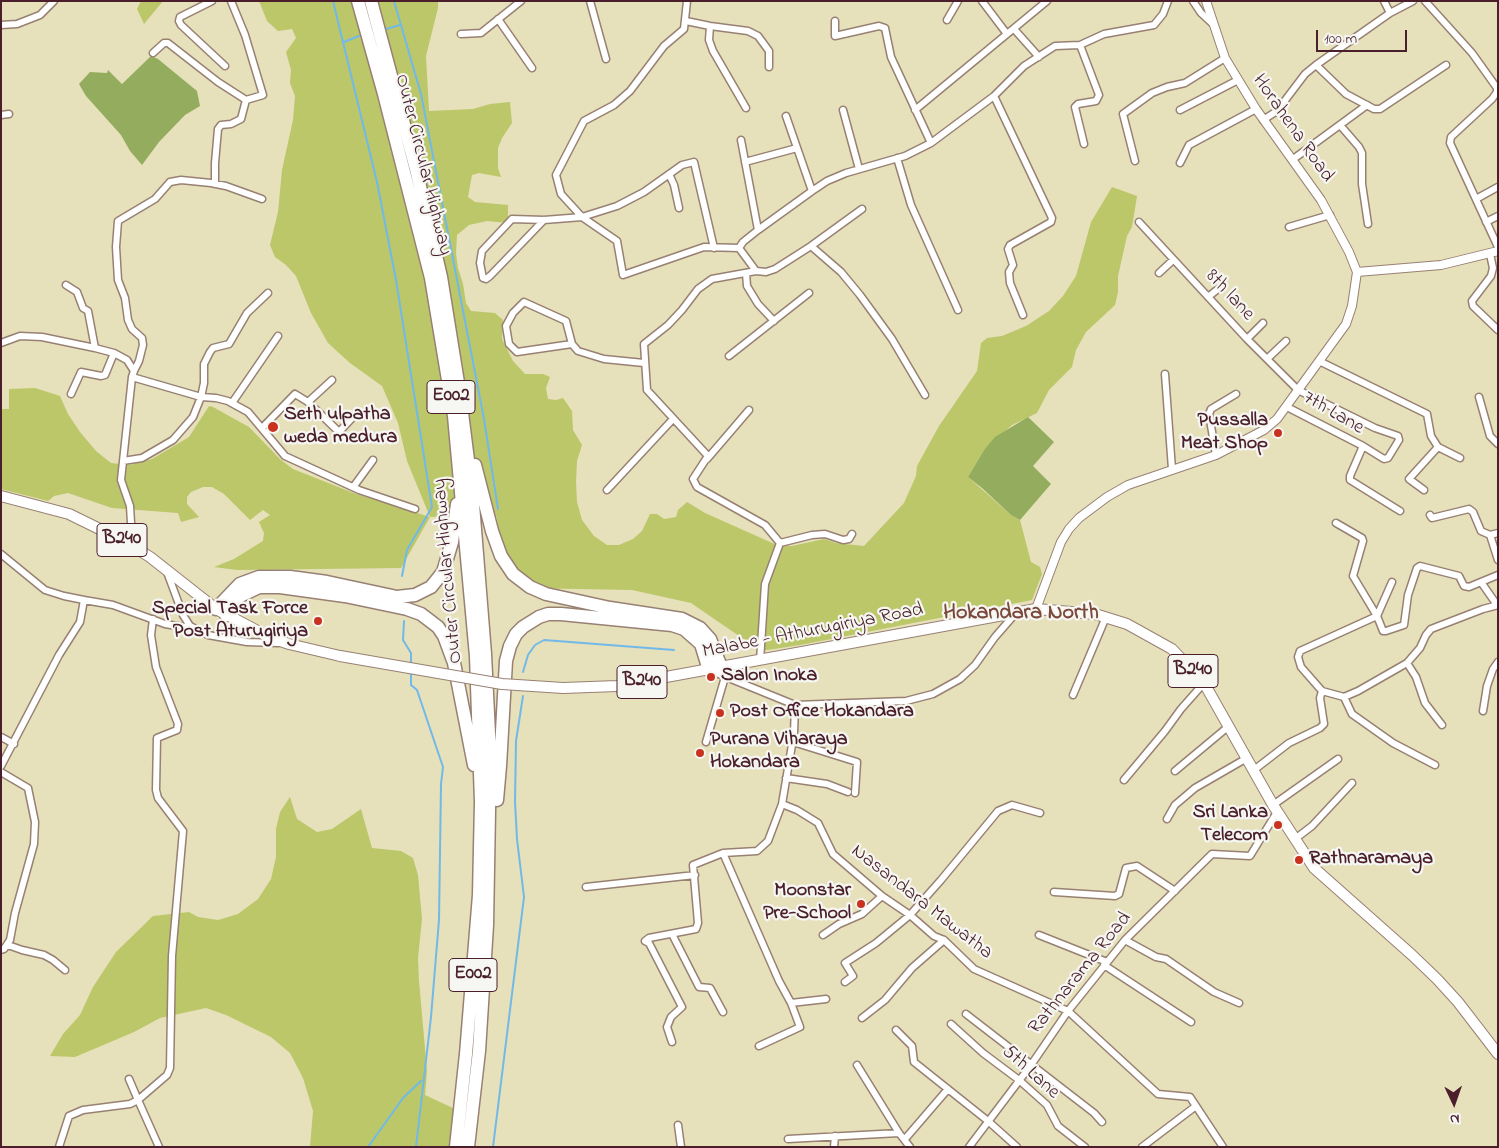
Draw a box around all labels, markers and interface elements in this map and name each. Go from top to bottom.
scale bar [1319,20,1410,52]
text: 100 m [1324,28,1357,50]
street label: Horahena Road [1246,70,1338,188]
street label: Outer Circular Highway [388,72,456,258]
street label: 8th lane [1199,265,1259,327]
road number: E002 [427,381,475,414]
street label: 7th Lane [1298,387,1368,441]
place label: Seth ulpatha weda medura [284,404,397,451]
place label: Pussalla Meat Shop [1181,410,1268,457]
marker: Seth ulpatha weda medura [266,420,280,434]
marker: Pussalla Meat Shop [1272,427,1284,439]
street label: Outer Circular Highway [429,477,469,665]
road number: B240 [97,524,147,556]
place label: Special Task Force Post Aturugiriya [152,598,308,645]
street label: Malabe - Athurugiriya Road [701,599,925,665]
district label: Hokandara North [943,601,1099,627]
marker: Special Task Force Post Aturugiriya [312,615,324,627]
road number: B240 [1168,654,1218,688]
place label: Salon Inoka [721,665,817,689]
road number: B240 [617,666,667,699]
marker: Salon Inoka [705,671,717,683]
place label: Post Office Hokandara [730,701,914,725]
marker: Post Office Hokandara [714,707,726,719]
place label: Purana Viharaya Hokandara [710,729,848,776]
marker: Purana Viharaya Hokandara [694,747,706,759]
place label: Sri Lanka Telecom [1193,802,1268,849]
marker: Sri Lanka Telecom [1272,819,1284,831]
street label: Nasandara Mawatha [845,840,997,966]
place label: Rathnaramaya [1309,848,1433,872]
marker: Rathnaramaya [1293,854,1305,866]
place label: Moonstar Pre-School [763,880,851,927]
marker: Moonstar Pre-School [855,898,867,910]
street label: Rathnarama Road [1024,908,1138,1040]
road number: E002 [449,958,497,992]
street label: 5th Lane [996,1041,1064,1105]
north arrow [1429,1078,1479,1128]
text: N [1450,1108,1460,1129]

